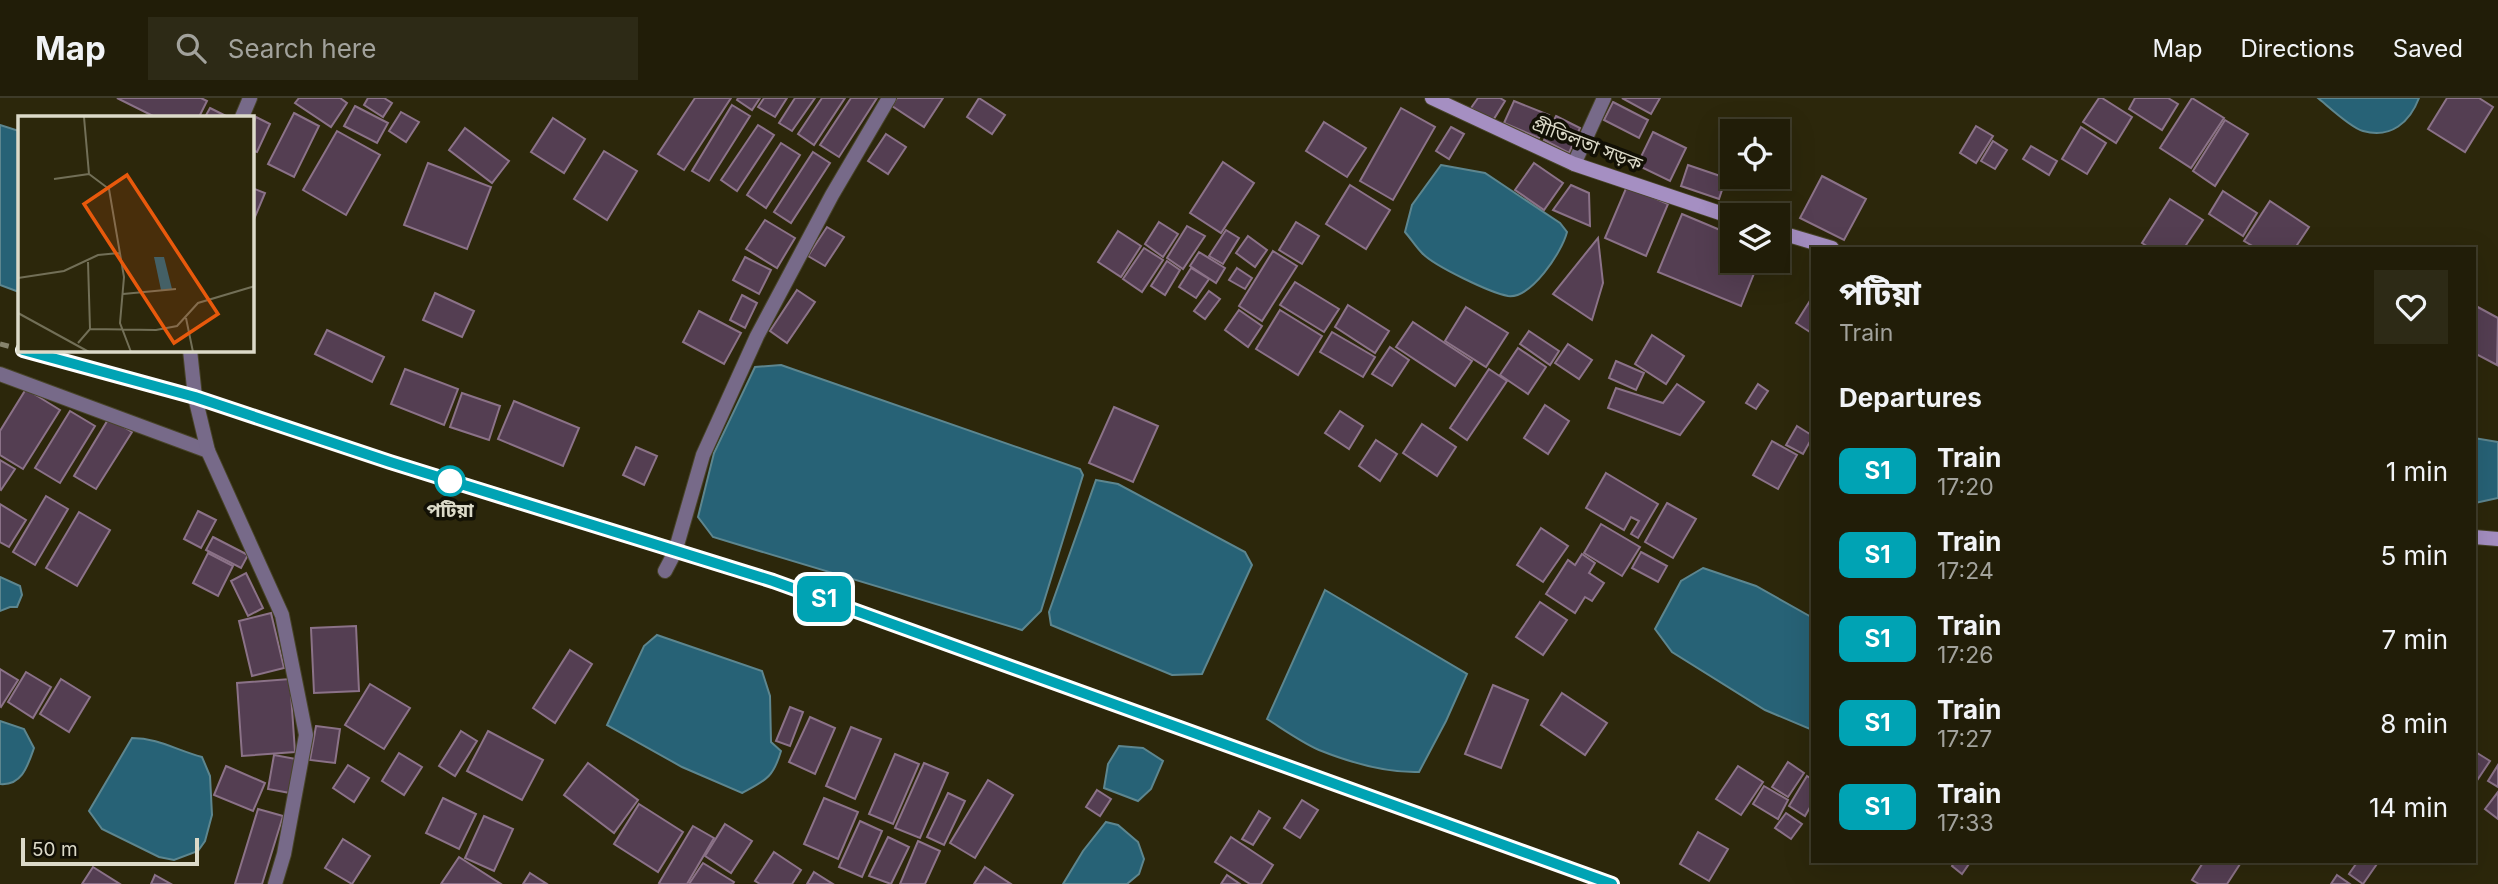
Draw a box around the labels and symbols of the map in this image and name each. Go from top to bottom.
street label: প্রীতিলতা সড়ক [1529,112,1646,176]
inset map [18,116,254,352]
marker: পটিয়া [435,466,465,496]
place label: পটিয়া [426,499,474,522]
line badge: S1 [792,576,856,622]
scale bar [21,835,200,867]

